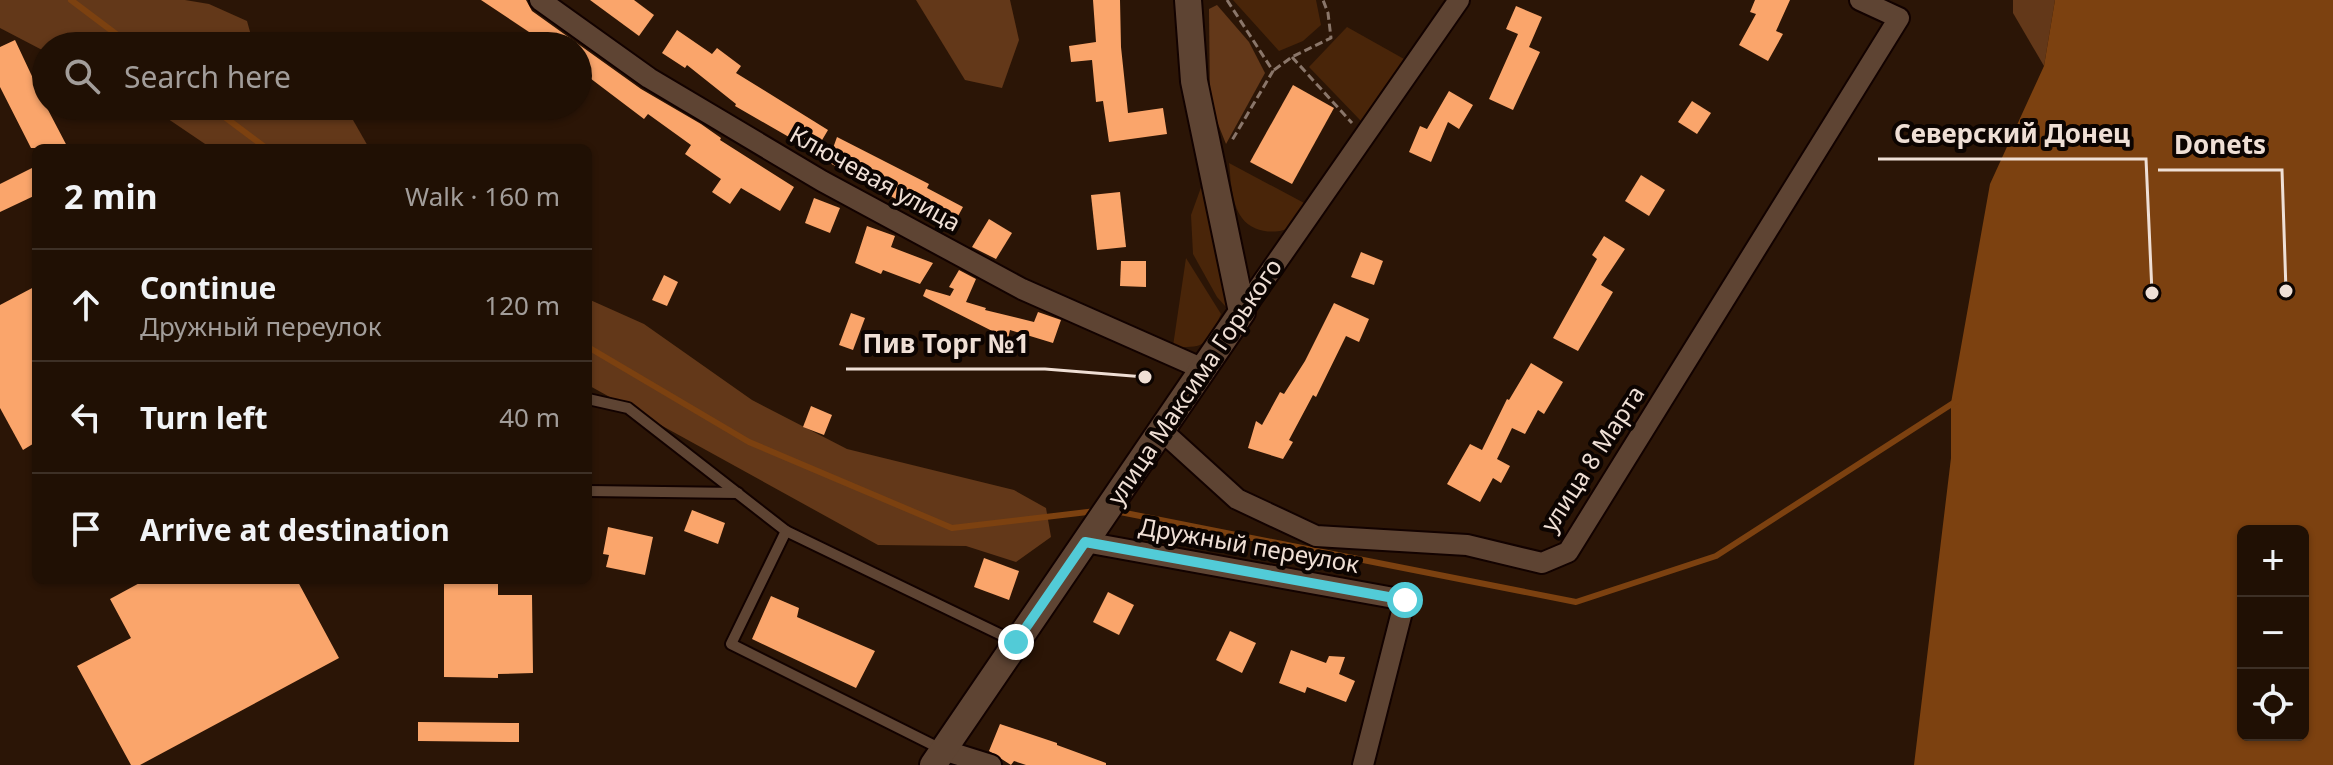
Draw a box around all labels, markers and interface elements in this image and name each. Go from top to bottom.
search box [32,32,592,120]
icon: search [60,54,104,98]
text: Search here [124,56,291,97]
callout: Северский Донец [1878,109,2146,159]
text: Северский Донец [1894,115,2130,151]
street label: Ключевая улица [784,117,967,238]
callout: Donets [2158,120,2282,170]
text: Donets [2174,126,2266,162]
text: 2 min [64,173,158,219]
text: Walk · 160 m [405,178,560,214]
street label: улица Максима Горького [1099,251,1289,511]
text: Continue [140,267,276,308]
icon: ahead [64,283,108,327]
text: 120 m [484,287,560,323]
text: Дружный переулок [140,308,381,344]
callout: Пив Торг №1 [846,319,1045,369]
text: Пив Торг №1 [863,325,1029,361]
street label: улица 8 Марта [1532,379,1651,538]
icon: left [64,395,108,439]
text: Turn left [140,397,268,438]
text: 40 m [499,399,560,435]
icon: arrive [64,507,108,551]
text: Arrive at destination [140,509,450,550]
street label: Дружный переулок [1137,509,1362,580]
map controls [2237,525,2309,741]
button: + [2237,525,2309,597]
route start [1387,582,1423,618]
button: − [2237,597,2309,669]
route end [998,624,1034,660]
button: locate [2237,669,2309,741]

